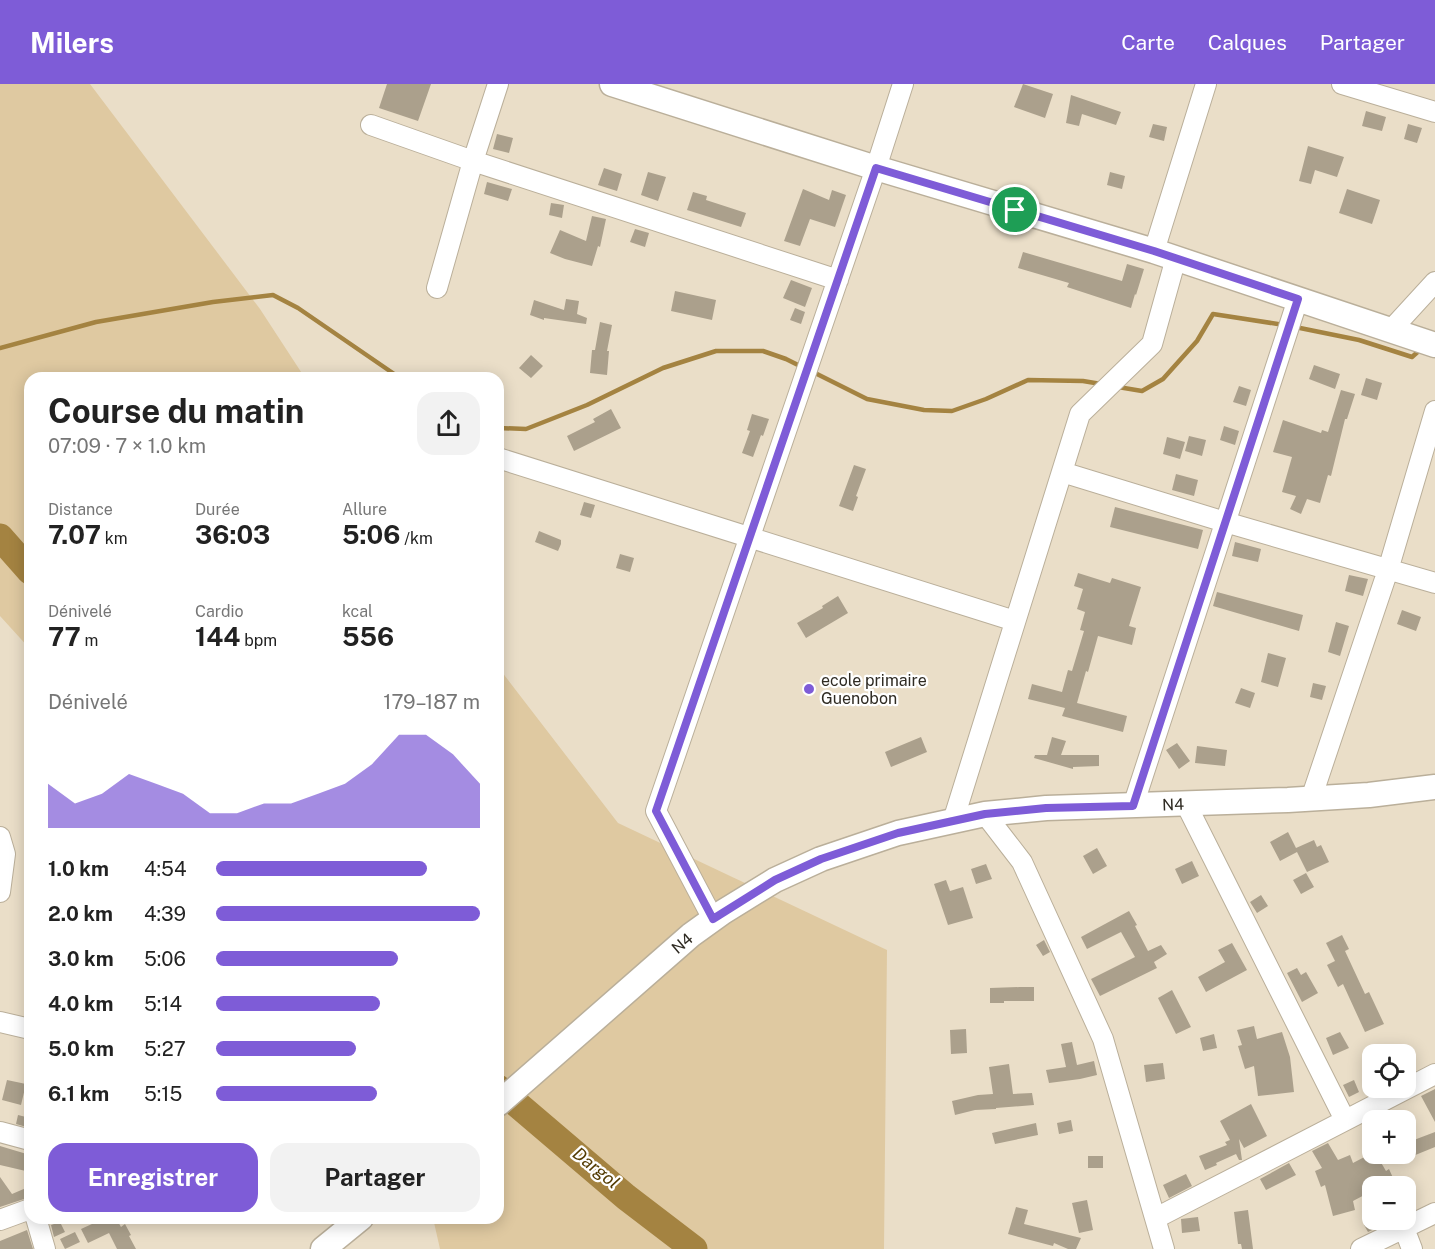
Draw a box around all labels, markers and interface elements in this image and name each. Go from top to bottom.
text: Milers [30,26,114,59]
text: Carte [1121,30,1175,55]
text: Calques [1208,30,1287,55]
text: Partager [1320,30,1405,55]
pin [989,184,1040,235]
icon: arrive [998,193,1031,226]
text: Course du matin [48,392,304,430]
button: share [417,392,480,455]
text: 07:09 · 7 × 1.0 km [48,434,206,458]
text: Distance [48,500,113,519]
text: Durée [195,500,240,519]
text: Allure [342,500,387,519]
text: 7.07 [48,519,101,550]
text: 36:03 [195,519,270,550]
text: 5:06 [342,519,400,550]
text: km [101,529,128,548]
text: /km [400,529,433,548]
text: Dénivelé [48,602,112,621]
text: Cardio [195,602,244,621]
text: kcal [342,602,373,621]
text: 77 [48,621,81,652]
text: 144 [195,621,240,652]
text: 556 [342,621,394,652]
text: m [81,631,98,650]
text: bpm [240,631,277,650]
place label: ecole primaire Guenobon [821,671,927,708]
marker: ecole primaire Guenobon [802,682,816,696]
text: Dénivelé [48,690,128,714]
text: 179–187 m [383,690,480,714]
street label: N4 [1162,795,1184,814]
text: 1.0 km [48,857,109,881]
text: 4:54 [144,857,186,881]
text: 2.0 km [48,902,113,926]
text: 4:39 [144,902,186,926]
street label: N4 [668,929,697,958]
text: 3.0 km [48,947,114,971]
text: 5:06 [144,947,186,971]
text: 4.0 km [48,992,113,1016]
text: 5:14 [144,992,182,1016]
text: 5.0 km [48,1037,114,1061]
text: 5:27 [144,1037,186,1061]
map controls [1362,1044,1416,1230]
button: locate [1362,1044,1416,1098]
text: 6.1 km [48,1082,109,1106]
text: 5:15 [144,1082,182,1106]
button: + [1362,1110,1416,1164]
button: Enregistrer [48,1143,258,1212]
button: Partager [270,1143,480,1212]
water label: Dargol [569,1143,624,1193]
button: − [1362,1176,1416,1230]

